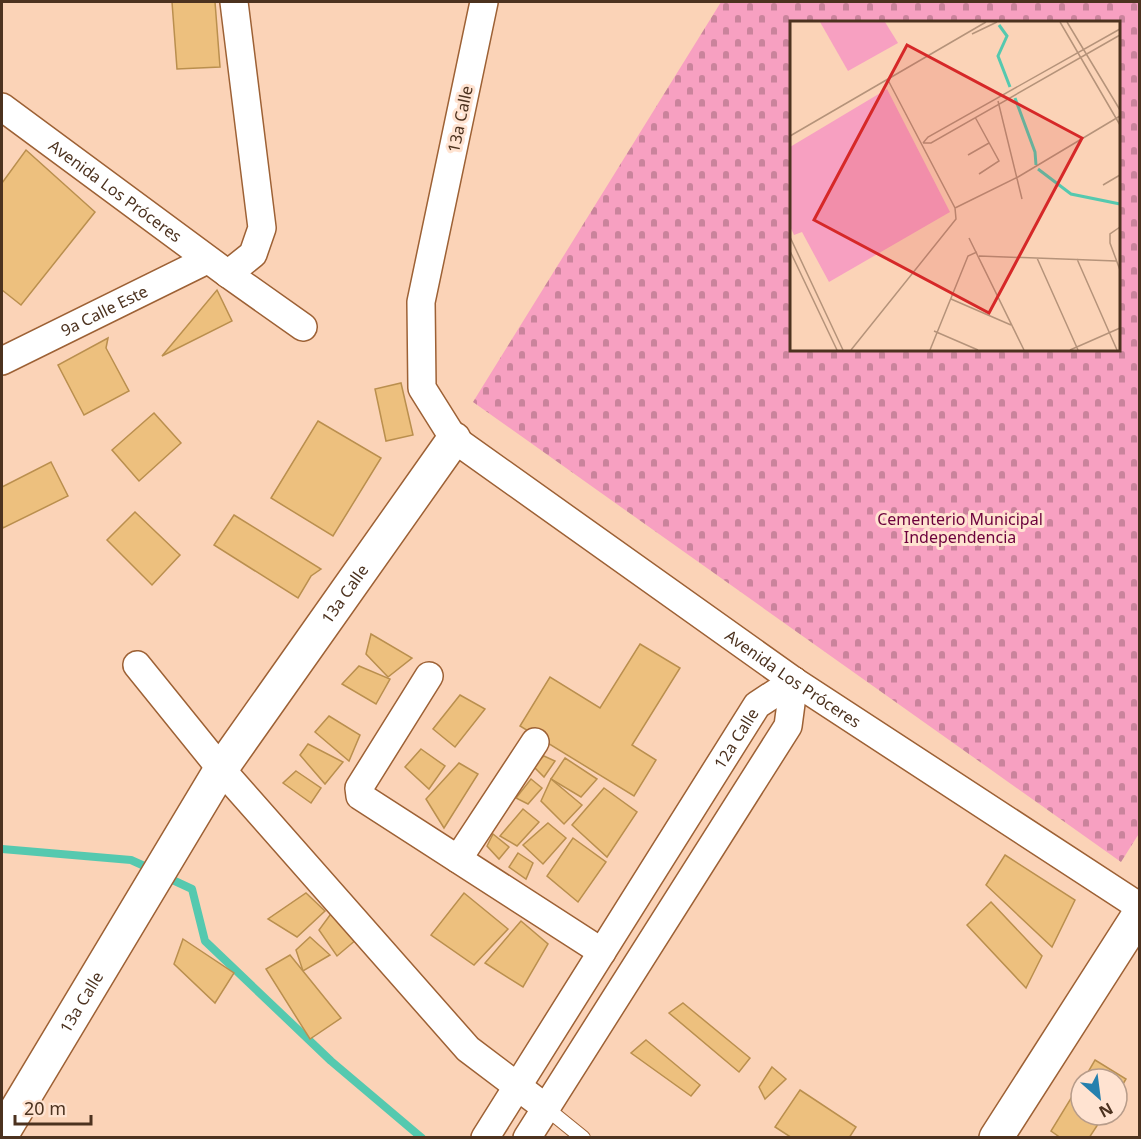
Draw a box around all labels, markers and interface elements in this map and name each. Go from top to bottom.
inset map [790,21,1120,351]
street label: 13a Calle [442,84,478,154]
street label: Avenida Los Próceres [45,134,186,247]
street label: 9a Calle Este [57,280,151,341]
park label: Cementerio Municipal Independencia [877,508,1043,548]
street label: 13a Calle [316,560,373,628]
street label: Avenida Los Próceres [721,625,865,733]
street label: 12a Calle [709,704,763,773]
street label: 13a Calle [54,967,108,1037]
north arrow [1069,1067,1129,1127]
scale bar [15,1088,92,1126]
text: 20 m [24,1096,66,1120]
text: N [1095,1097,1117,1123]

